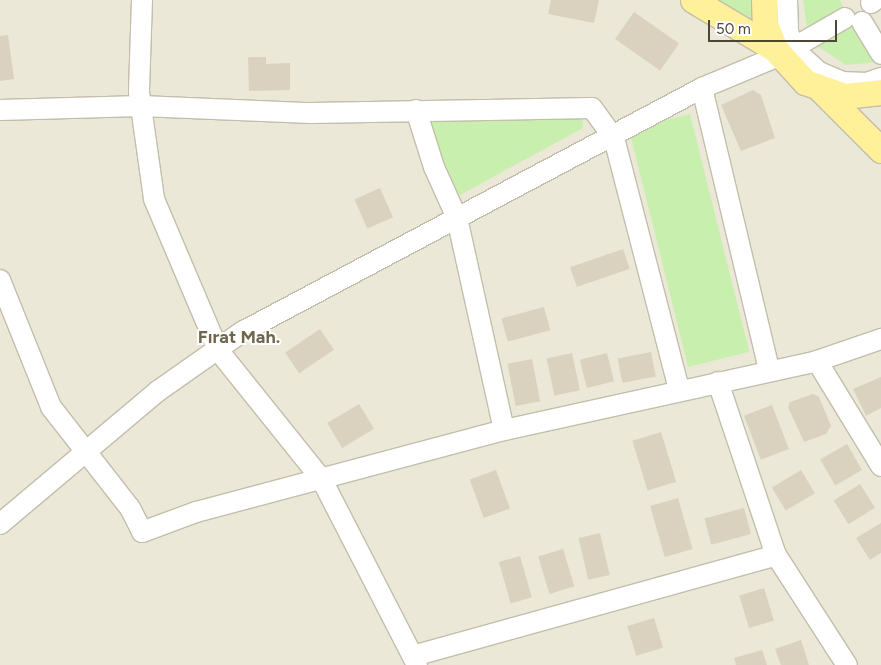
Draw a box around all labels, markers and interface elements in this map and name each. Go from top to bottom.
scale bar [711,10,840,42]
text: 50 m [716,20,751,38]
district label: Fırat Mah. [198,326,280,348]

